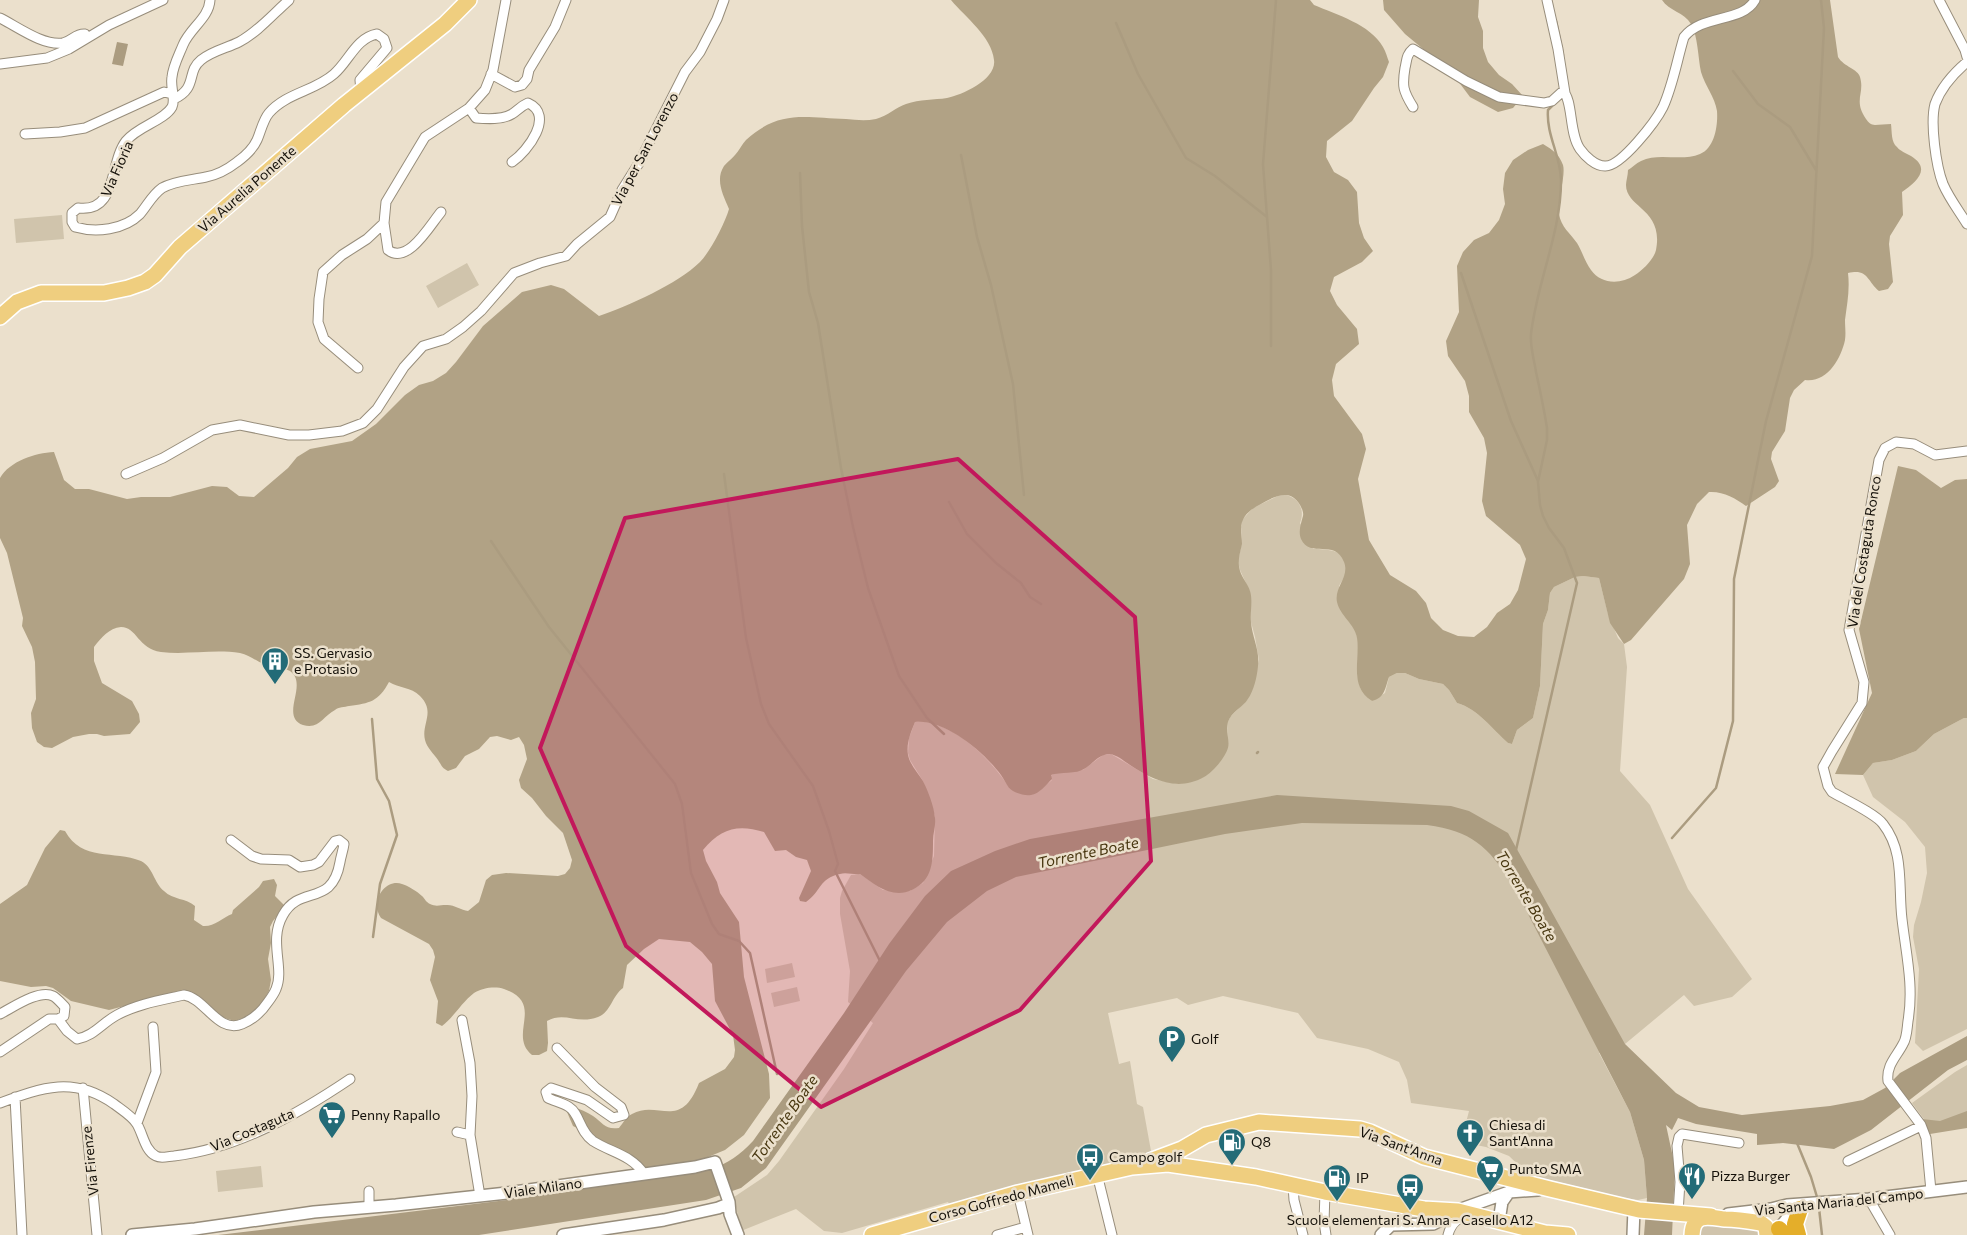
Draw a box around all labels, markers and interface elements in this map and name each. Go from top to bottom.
street label: Via per San Lorenzo [608,89,682,208]
street label: Via Fioria [97,138,136,200]
street label: Via Aurelia Ponente [194,142,299,236]
street label: Via del Costaguta Ronco [1843,475,1884,629]
place label: SS. Gervasio e Protasio [294,644,372,677]
building icon: SS. Gervasio e Protasio [260,646,290,685]
water label: Torrente Boate [1036,833,1140,872]
water label: Torrente Boate [1493,847,1561,944]
parking icon: Golf [1157,1024,1187,1063]
place label: Golf [1191,1030,1219,1047]
water label: Torrente Boate [747,1071,821,1166]
supermarket icon: Penny Rapallo [317,1100,347,1139]
street label: Via Costaguta [208,1104,296,1155]
place label: Penny Rapallo [351,1106,440,1123]
place label: Chiesa di Sant'Anna [1489,1116,1553,1149]
church icon: Chiesa di Sant'Anna [1455,1118,1485,1157]
street label: Via Sant'Anna [1357,1123,1445,1168]
street label: Via Firenze [77,1125,102,1197]
fuel station icon: Q8 [1217,1127,1247,1166]
place label: Q8 [1251,1133,1271,1150]
bus stop icon: Campo golf [1075,1142,1105,1181]
place label: Campo golf [1109,1148,1183,1165]
supermarket icon: Punto SMA [1475,1154,1505,1193]
place label: Punto SMA [1509,1160,1582,1177]
restaurant icon: Pizza Burger [1677,1161,1707,1200]
fuel station icon: IP [1322,1163,1352,1202]
place label: Pizza Burger [1711,1167,1791,1184]
place label: IP [1356,1169,1369,1186]
street label: Corso Goffredo Mameli [927,1171,1075,1226]
bus stop icon: Scuole elementari S. Anna - Casello A12 [1395,1172,1425,1211]
street label: Viale Milano [503,1174,583,1201]
street label: Via Santa Maria del Campo [1754,1184,1924,1219]
place label: Scuole elementari S. Anna - Casello A12 [1287,1211,1534,1228]

